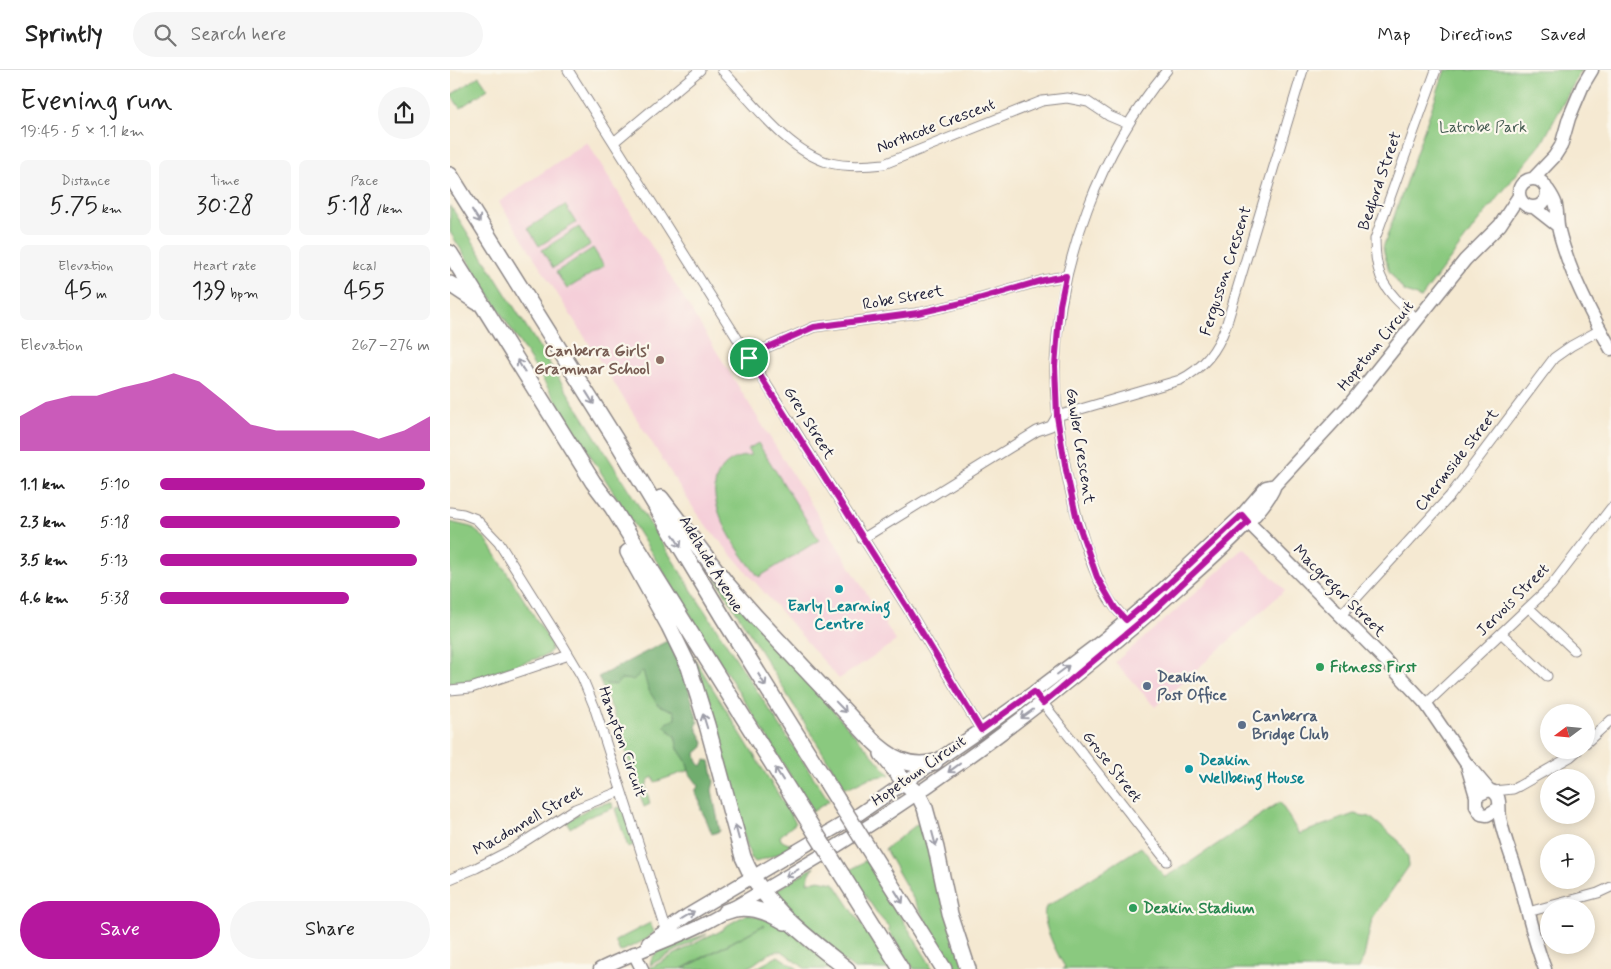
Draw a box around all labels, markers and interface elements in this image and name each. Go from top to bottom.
search box [133,12,483,57]
text: Sprintly [25,19,103,50]
icon: search [151,21,179,49]
text: Search here [191,22,286,47]
text: Map [1378,23,1411,47]
text: Directions [1439,23,1513,47]
text: Saved [1541,23,1586,47]
text: Evening run [20,83,173,120]
button: share [378,87,430,139]
street label: Northcote Crescent [874,94,998,158]
park label: Latrobe Park [1439,117,1527,138]
text: 19:45 · 5 × 1.1 km [20,121,144,142]
street label: Bedford Street [1353,128,1409,234]
text: Distance [61,172,110,190]
text: Time [210,172,240,190]
text: Pace [350,172,378,190]
text: 5.75 [49,190,98,223]
text: 30:28 [196,190,254,223]
text: 5:18 [326,190,372,223]
text: km [98,200,122,218]
text: /km [372,200,403,218]
street label: Fergusson Crescent [1195,203,1258,339]
one-way arrow [471,209,481,223]
text: Elevation [58,257,113,275]
text: Heart rate [194,257,256,275]
text: kcal [353,257,376,275]
text: 45 [64,275,92,308]
text: 139 [192,275,226,308]
text: 455 [343,275,385,308]
street label: Robe Street [861,280,946,315]
text: m [92,285,107,303]
text: bpm [226,285,258,303]
street label: Hopetoun Circuit [1333,296,1419,396]
text: Elevation [20,335,83,356]
text: 267–276 m [352,335,430,356]
pin [728,337,770,379]
place label: Canberra Girls' Grammar School [534,341,650,380]
icon: arrive [735,344,763,372]
marker: Canberra Girls' Grammar School [654,354,666,366]
one-way arrow [516,359,526,373]
street label: Grey Street [778,383,840,464]
street label: Gawler Crescent [1060,386,1100,506]
one-way arrow [586,391,596,405]
street label: Chermside Street [1410,404,1504,516]
text: 1.1 km [20,474,65,495]
text: 5:10 [100,474,130,495]
text: 2.3 km [20,512,66,533]
text: 5:18 [100,512,130,533]
street label: Adelaide Avenue [674,512,748,617]
one-way arrow [673,534,683,548]
street label: Macgregor Street [1287,540,1390,643]
text: 3.5 km [20,550,68,571]
text: 5:13 [100,550,128,571]
street label: Jervois Street [1472,559,1554,641]
marker: Early Learning Centre [833,583,845,595]
text: 4.6 km [20,588,69,609]
text: 5:38 [100,588,130,609]
place label: Early Learning Centre [787,596,891,635]
place label: Fitness First [1330,657,1417,678]
marker: Fitness First [1314,661,1326,673]
one-way arrow [1056,665,1069,676]
place label: Deakin Post Office [1157,667,1227,706]
one-way arrow [757,673,767,687]
marker: Deakin Post Office [1141,680,1153,692]
street label: Hampton Circuit [593,684,651,801]
one-way arrow [835,701,847,714]
north arrow [1540,704,1595,759]
map controls [1540,704,1595,954]
place label: Canberra Bridge Club [1252,706,1329,746]
one-way arrow [1021,709,1034,720]
one-way arrow [700,713,710,729]
marker: Canberra Bridge Club [1236,719,1248,731]
street label: Grose Street [1077,727,1147,807]
street label: Hopetoun Circuit [868,731,970,811]
place label: Deakin Wellbeing House [1198,750,1305,791]
one-way arrow [947,763,961,773]
marker: Deakin Wellbeing House [1183,763,1195,775]
one-way arrow [774,768,784,782]
button: layers [1540,769,1595,824]
street label: Macdonnell Street [469,781,587,861]
one-way arrow [731,825,741,841]
one-way arrow [930,831,939,847]
button: + [1540,834,1595,889]
one-way arrow [785,868,800,878]
one-way arrow [895,890,905,904]
place label: Deakin Stadium [1143,898,1255,919]
button: − [1540,899,1595,954]
button: Save [20,901,220,959]
button: Share [230,901,430,959]
marker: Deakin Stadium [1127,902,1139,914]
one-way arrow [681,910,695,920]

